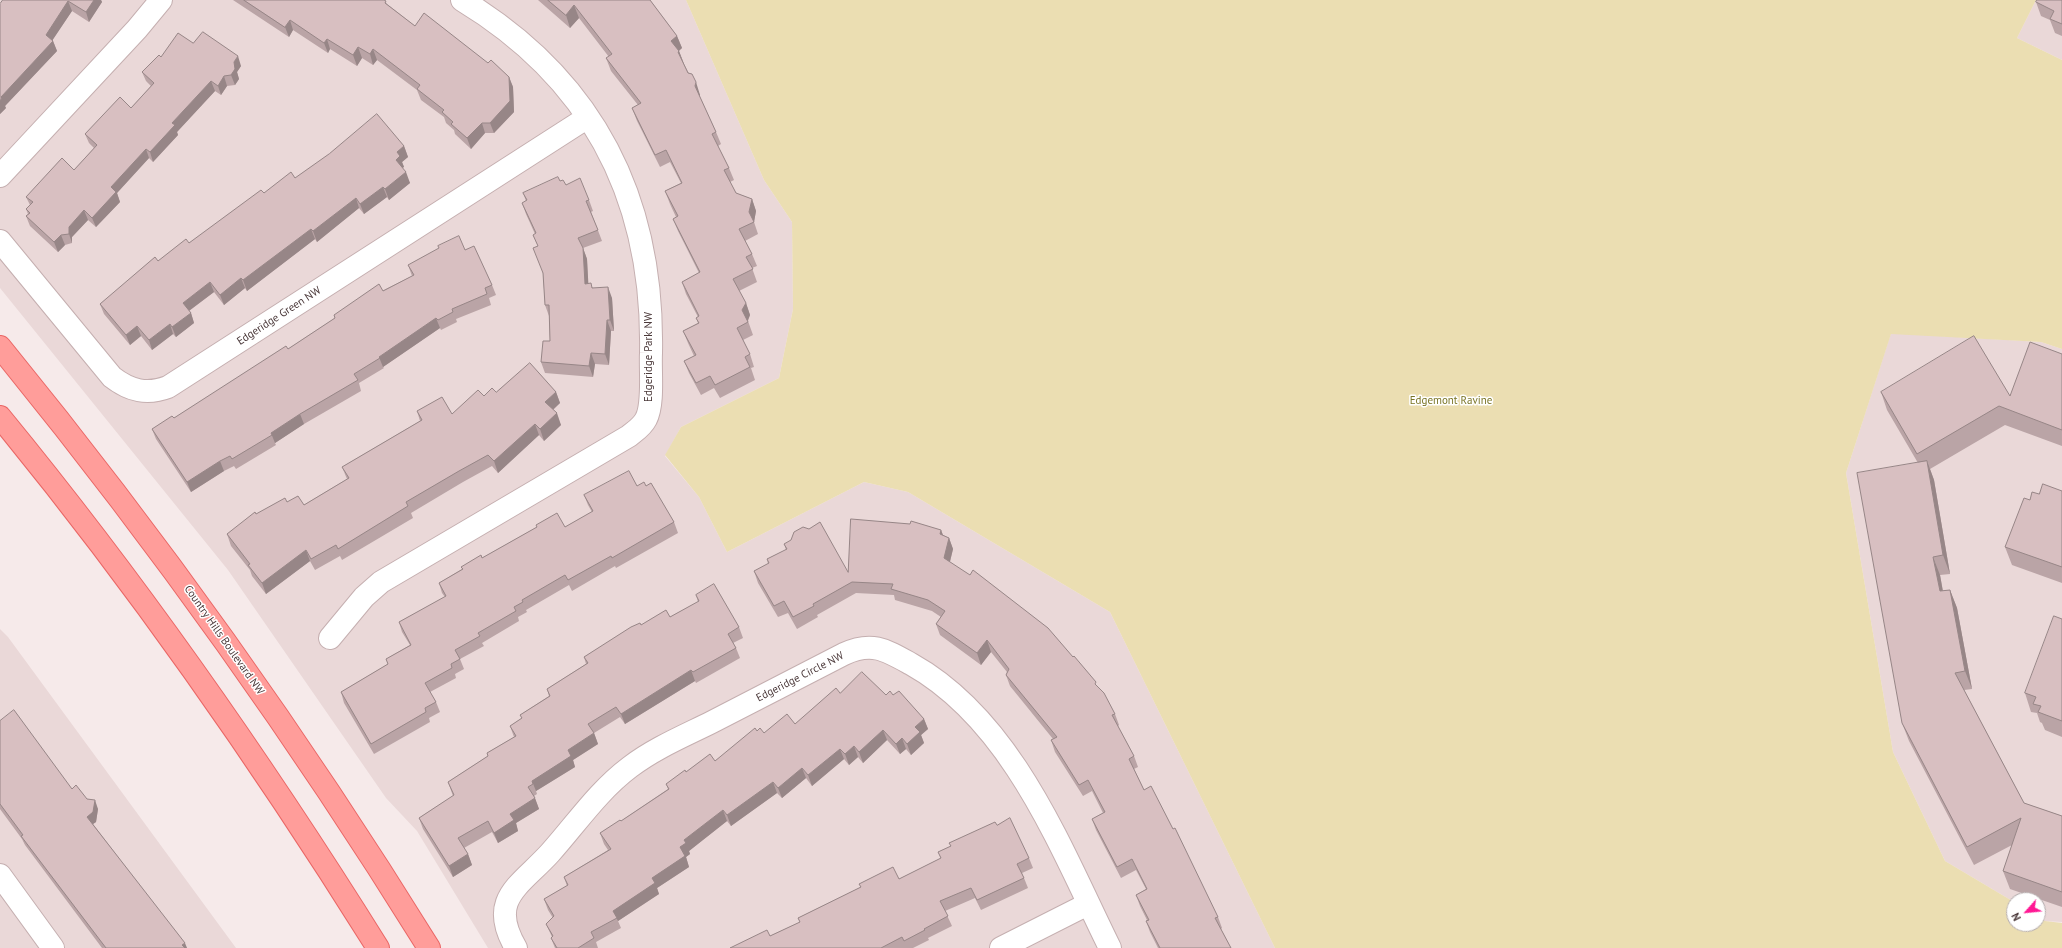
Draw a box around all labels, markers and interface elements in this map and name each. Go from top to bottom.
street label: Edgeridge Green NW [235,284,323,348]
street label: Edgeridge Park NW [642,312,656,402]
park label: Edgemont Ravine [1410,394,1492,408]
street label: Country Hills Boulevard NW [181,583,267,697]
street label: Edgeridge Circle NW [754,649,846,705]
north arrow [2006,892,2046,932]
text: N [2008,911,2024,923]

